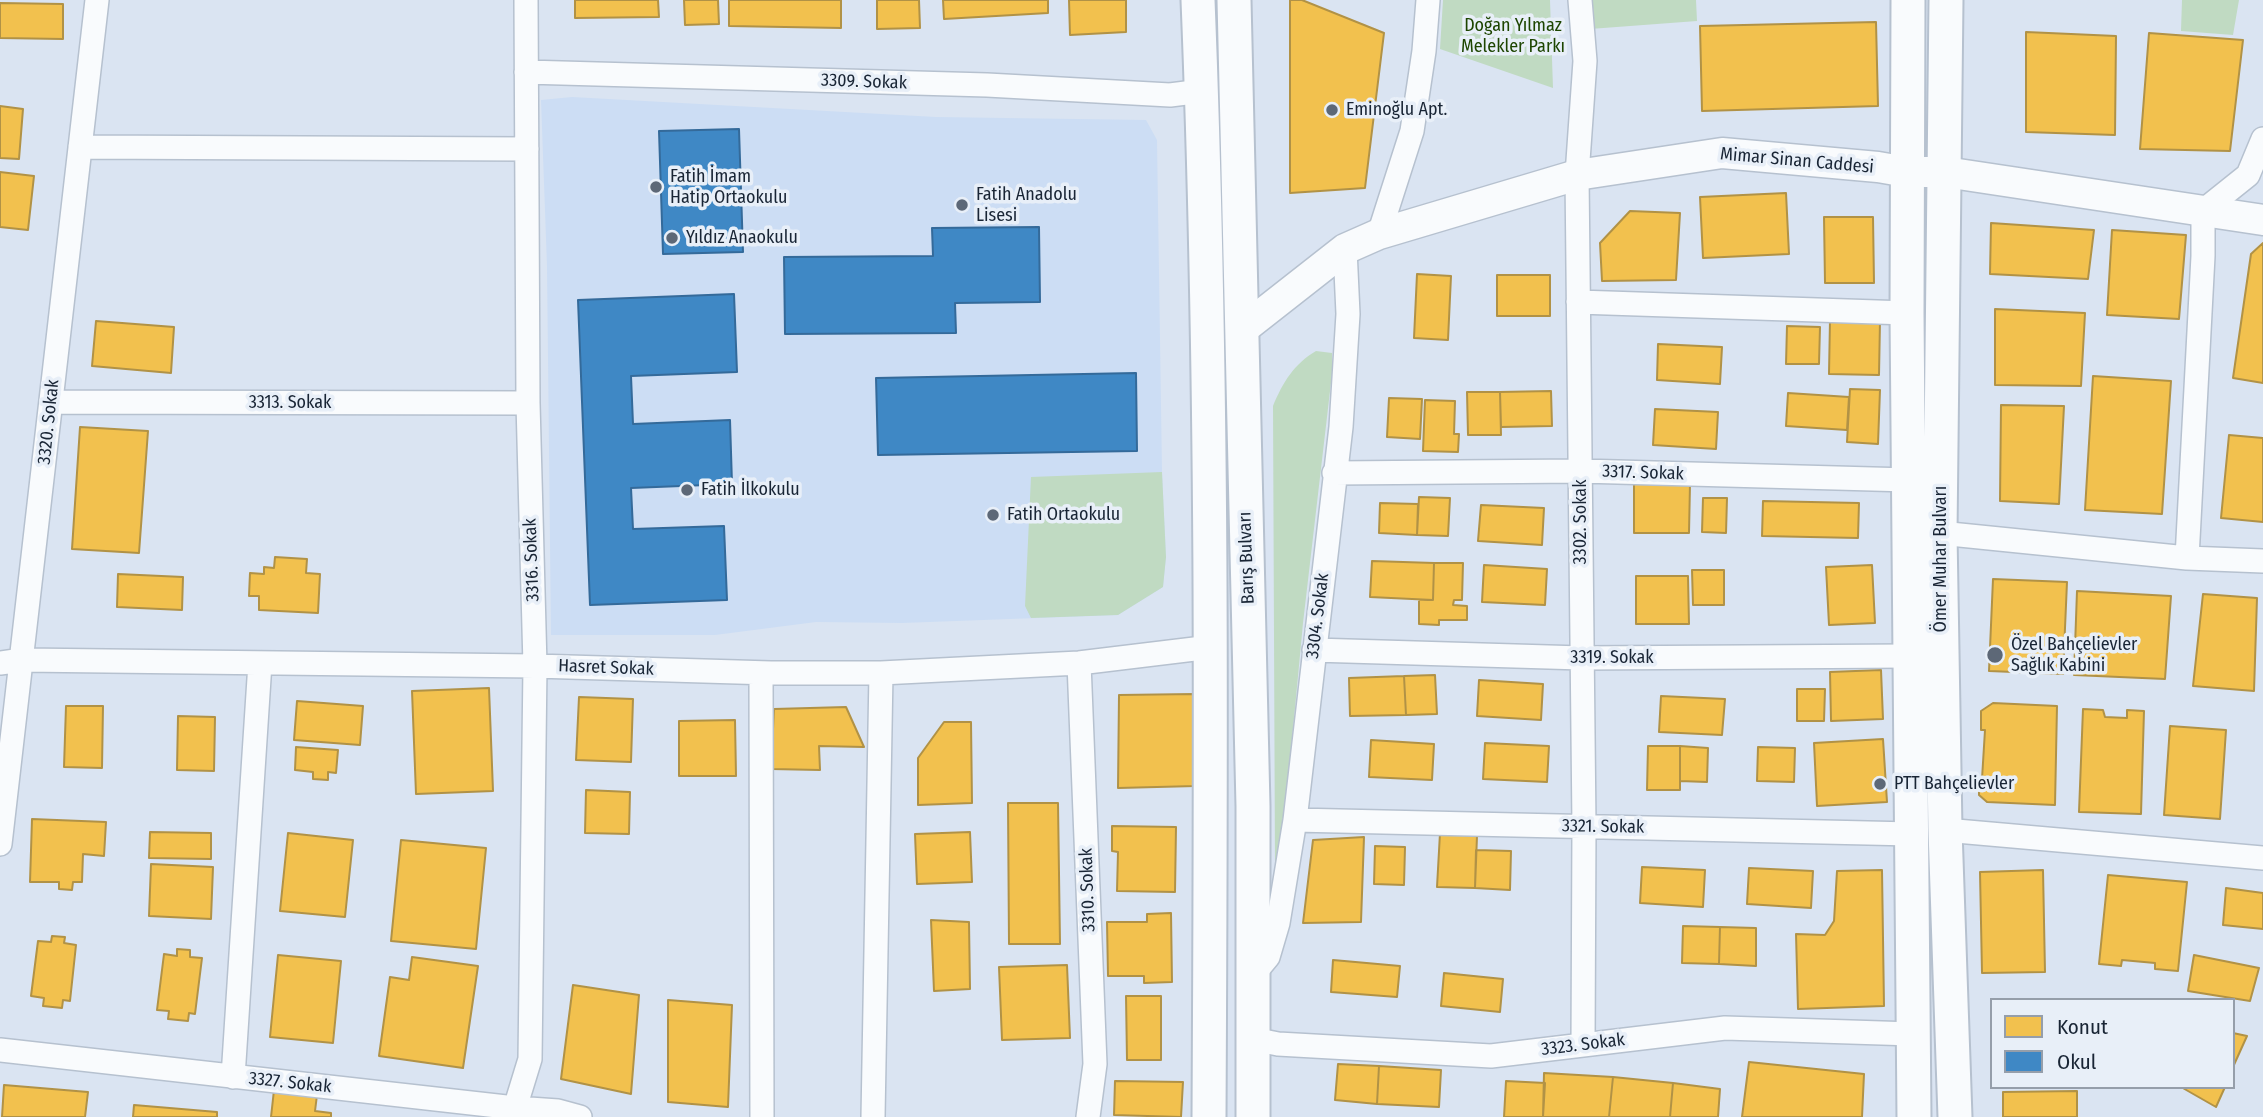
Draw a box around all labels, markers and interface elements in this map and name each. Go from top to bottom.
park label: Doğan Yılmaz Melekler Parkı [1461,15,1565,58]
street label: 3309. Sokak [821,70,907,94]
place label: Eminoğlu Apt. [1346,99,1447,121]
marker: Eminoğlu Apt. [1324,102,1340,118]
street label: Mimar Sinan Caddesi [1719,144,1875,178]
place label: Fatih İmam Hatip Ortaokulu [670,166,787,208]
marker: Fatih İmam Hatip Ortaokulu [648,179,664,195]
place label: Fatih Anadolu Lisesi [976,184,1077,227]
marker: Fatih Anadolu Lisesi [954,197,970,213]
place label: Yıldız Anaokulu [686,227,798,249]
marker: Yıldız Anaokulu [664,230,680,246]
street label: 3320. Sokak [34,379,64,465]
street label: 3313. Sokak [249,392,331,414]
street label: 3317. Sokak [1602,461,1684,485]
place label: Fatih İlkokulu [701,479,800,501]
street label: 3302. Sokak [1570,479,1592,565]
marker: Fatih İlkokulu [679,482,695,498]
street label: Ömer Muhar Bulvarı [1930,486,1952,632]
place label: Fatih Ortaokulu [1007,504,1120,526]
marker: Fatih Ortaokulu [985,507,1001,523]
street label: Barış Bulvarı [1235,511,1259,605]
street label: 3316. Sokak [520,518,544,602]
street label: 3304. Sokak [1302,572,1334,660]
place label: Özel Bahçelievler Sağlık Kabini [2011,634,2137,676]
marker: Özel Bahçelievler Sağlık Kabini [1985,645,2005,665]
street label: 3319. Sokak [1570,647,1654,669]
street label: Hasret Sokak [558,656,654,680]
place label: PTT Bahçelievler [1894,773,2014,795]
marker: PTT Bahçelievler [1872,776,1888,792]
street label: 3321. Sokak [1562,815,1644,839]
street label: 3310. Sokak [1076,848,1100,932]
legend [1990,998,2235,1089]
text: Konut [2057,1014,2108,1040]
street label: 3323. Sokak [1540,1029,1626,1061]
text: Okul [2057,1049,2096,1075]
street label: 3327. Sokak [248,1068,332,1098]

